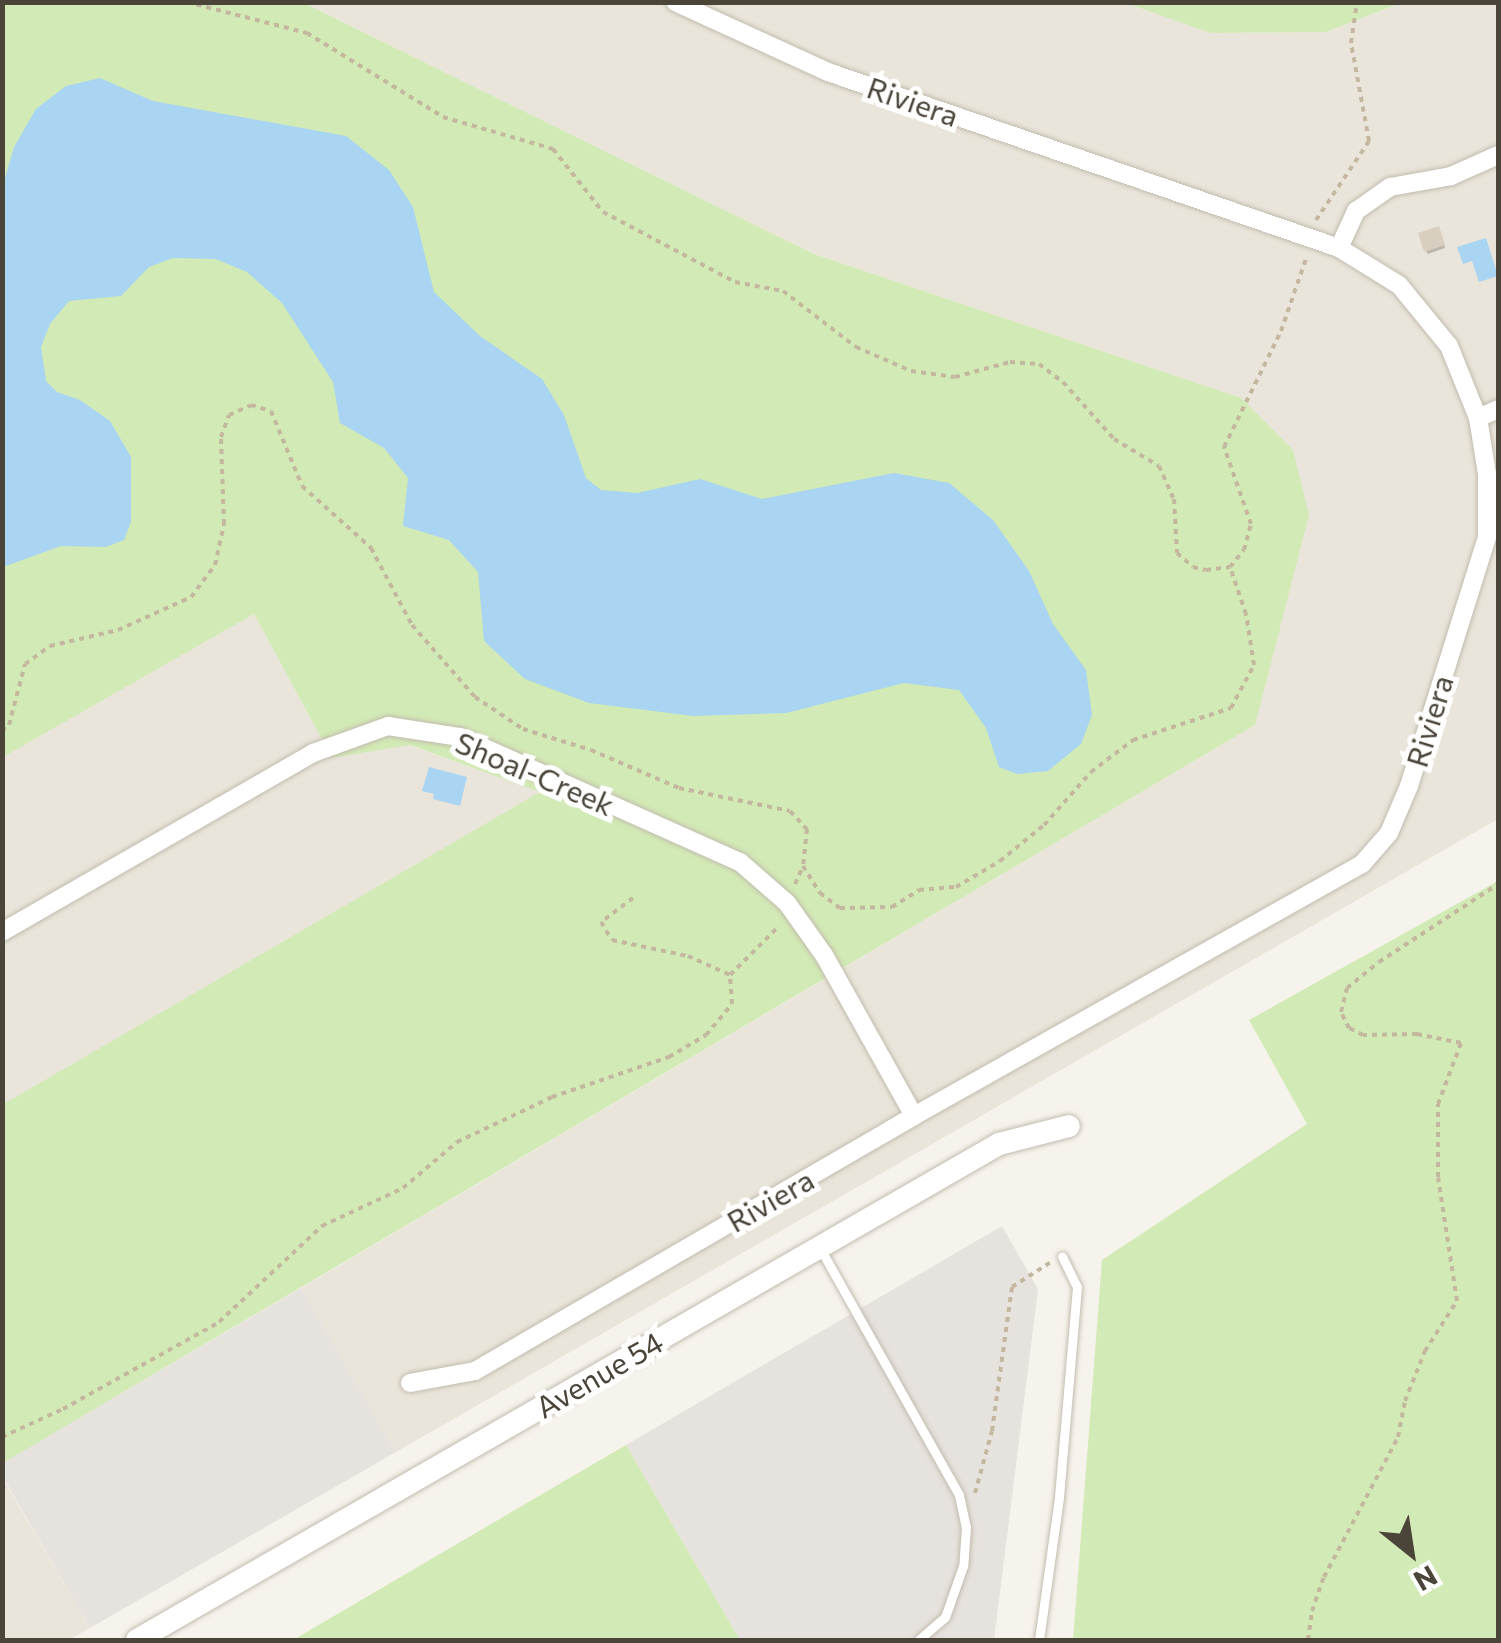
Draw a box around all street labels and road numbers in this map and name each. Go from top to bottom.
street label: Riviera [863,69,963,133]
street label: Riviera [1398,671,1460,771]
street label: Shoal-Creek [450,723,620,823]
street label: Riviera [720,1161,820,1239]
street label: Avenue 54 [529,1323,669,1425]

